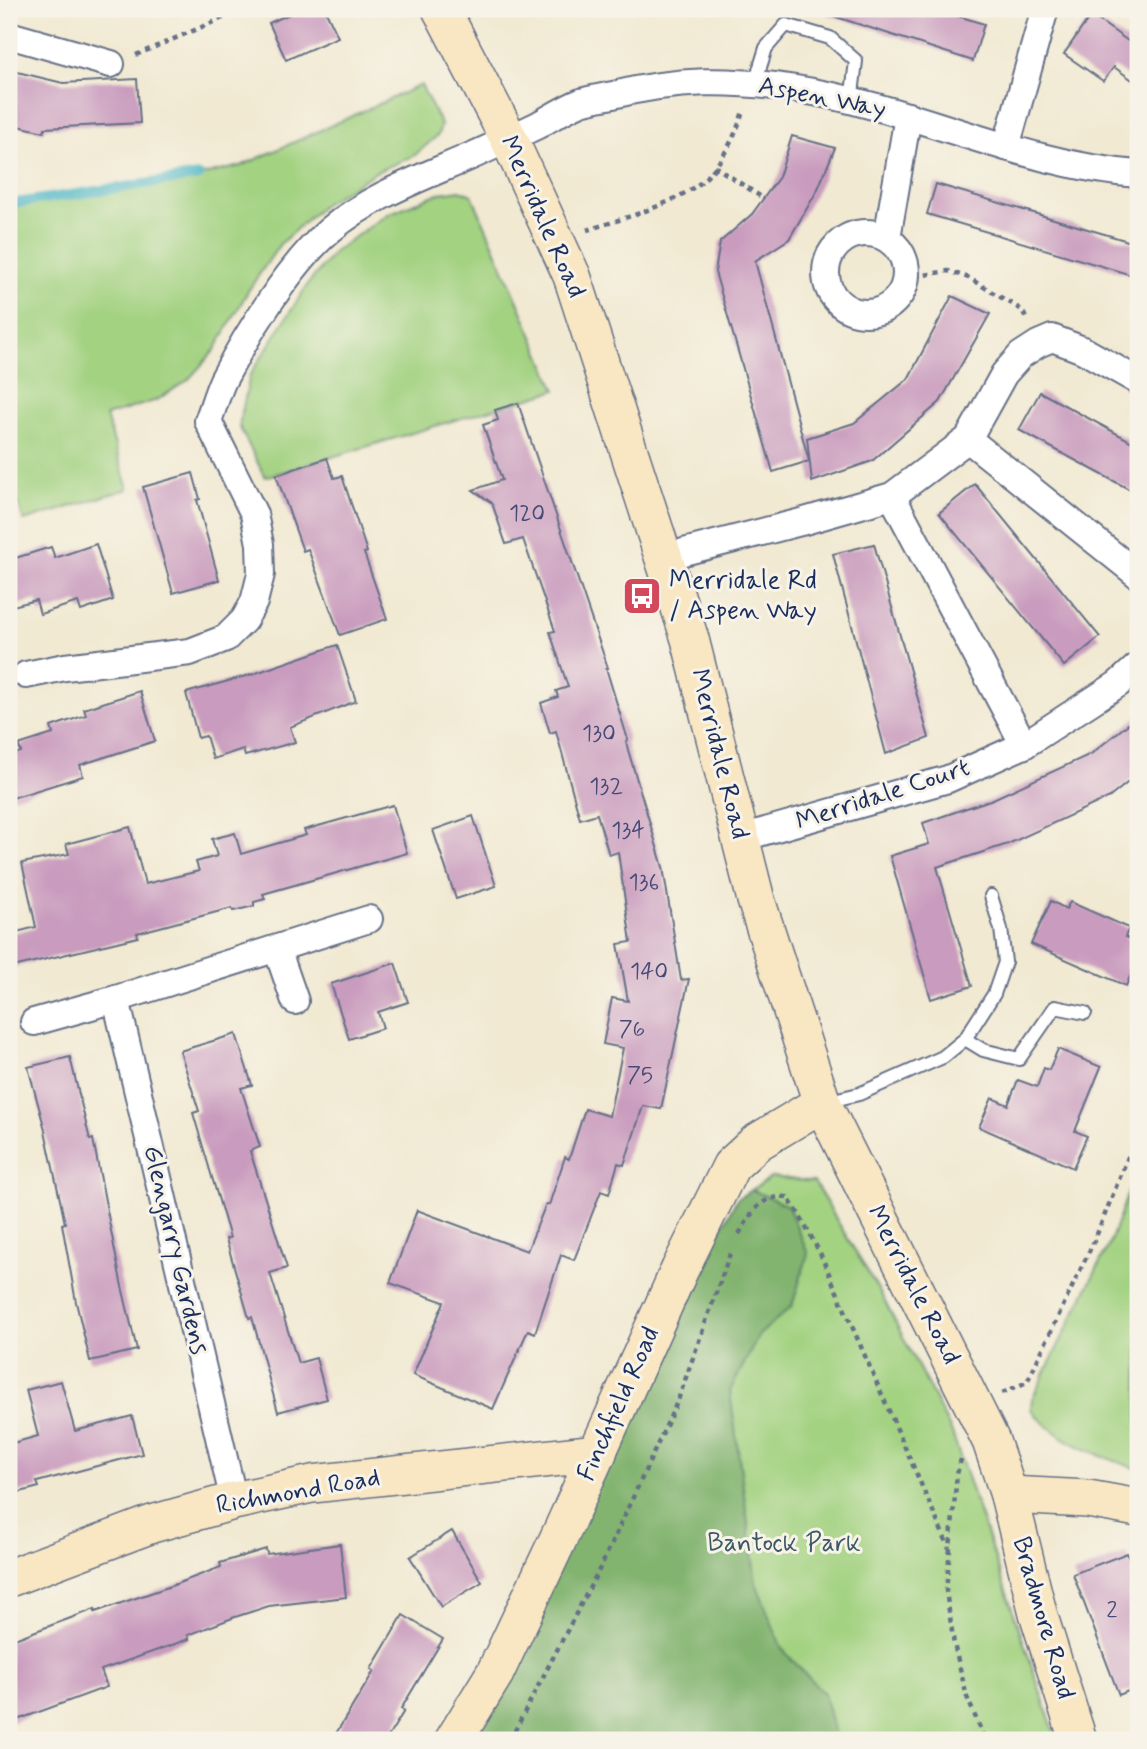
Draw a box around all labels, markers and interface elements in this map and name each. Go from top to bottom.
street label: Aspen Way [755,69,889,127]
street label: Merridale Road [491,131,593,303]
house number: 120 [509,499,545,529]
place label: Merridale Rd / Aspen Way [669,564,817,628]
bus stop icon: Merridale Rd / Aspen Way [621,575,663,617]
street label: Merridale Road [681,665,757,843]
house number: 130 [582,719,616,749]
street label: Merridale Court [792,751,974,839]
house number: 132 [589,772,623,802]
house number: 134 [611,816,645,846]
house number: 136 [629,868,659,898]
house number: 140 [630,957,668,987]
house number: 76 [619,1015,645,1045]
house number: 75 [627,1061,653,1091]
street label: Glengarry Gardens [134,1142,216,1358]
street label: Merridale Road [858,1200,968,1370]
street label: Finchfield Road [570,1322,668,1486]
street label: Richmond Road [214,1461,382,1523]
park label: Bantock Park [707,1527,861,1561]
street label: Bradmore Road [1004,1533,1082,1703]
house number: 2 [1106,1596,1118,1626]

